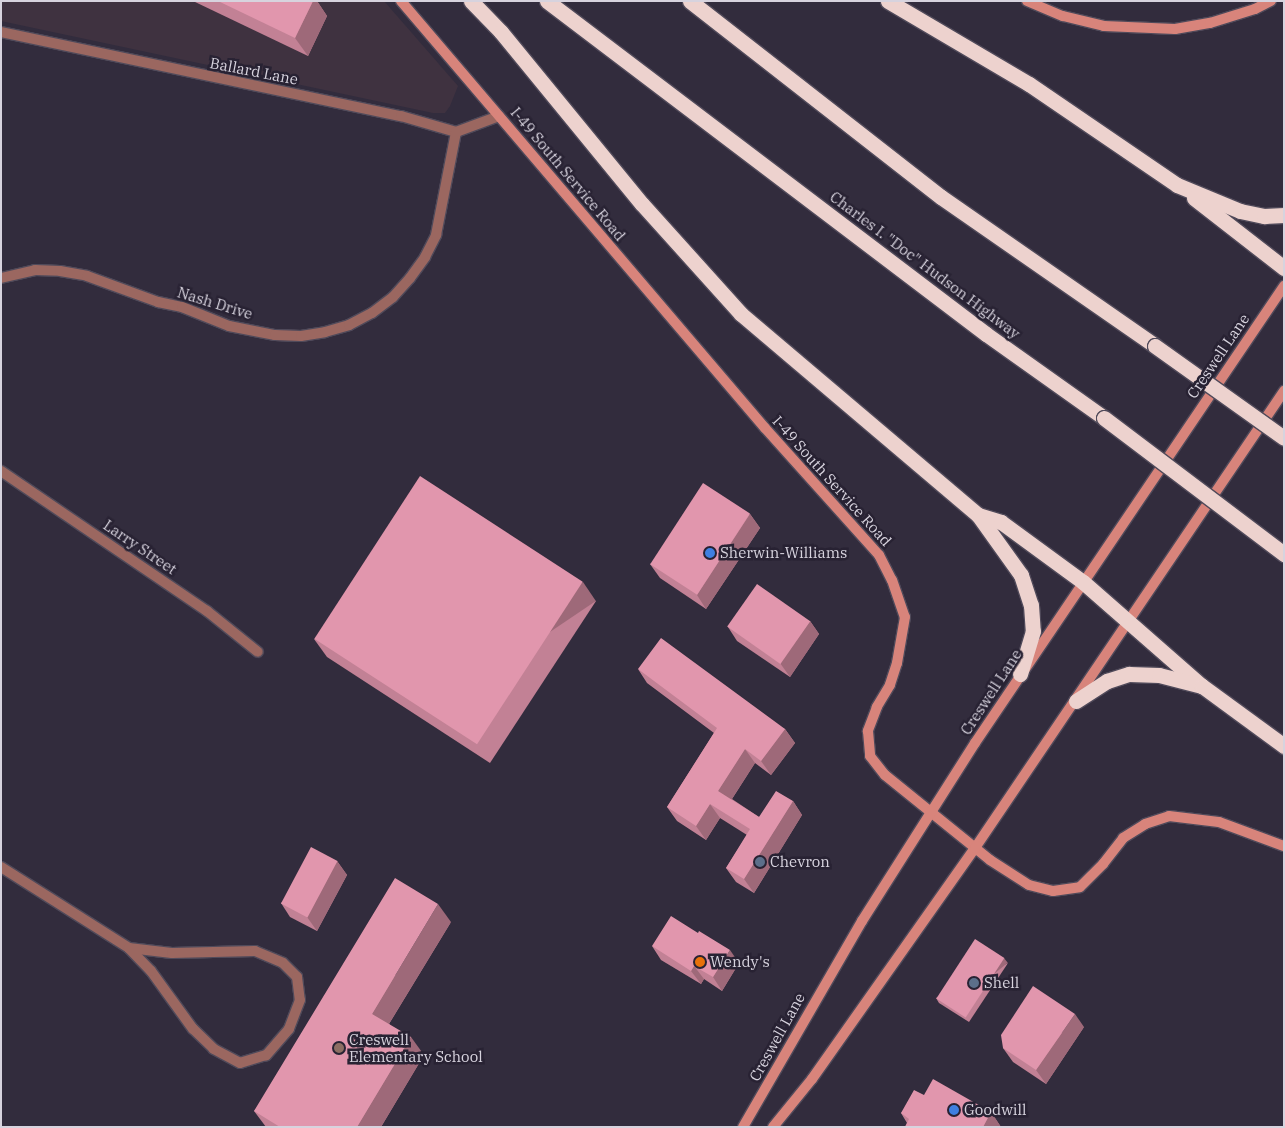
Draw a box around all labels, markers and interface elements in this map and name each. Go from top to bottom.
street label: Ballard Lane [208,54,300,88]
street label: I-49 South Service Road [507,104,629,244]
street label: Charles I. "Doc" Hudson Highway [826,188,1024,342]
street label: Nash Drive [175,283,255,323]
street label: Creswell Lane [1183,310,1253,402]
street label: I-49 South Service Road [769,412,895,550]
street label: Larry Street [100,516,180,578]
place label: Sherwin-Williams [720,544,847,562]
marker: Sherwin-Williams [704,547,716,559]
street label: Creswell Lane [957,646,1025,738]
place label: Chevron [770,853,830,871]
marker: Chevron [754,856,766,868]
place label: Wendy's [710,953,770,971]
marker: Wendy's [694,956,706,968]
place label: Shell [984,974,1019,992]
marker: Shell [968,977,980,989]
street label: Creswell Lane [745,990,809,1084]
place label: Creswell Elementary School [349,1030,483,1065]
marker: Creswell Elementary School [333,1042,345,1054]
place label: Goodwill [964,1101,1027,1119]
marker: Goodwill [948,1104,960,1116]

